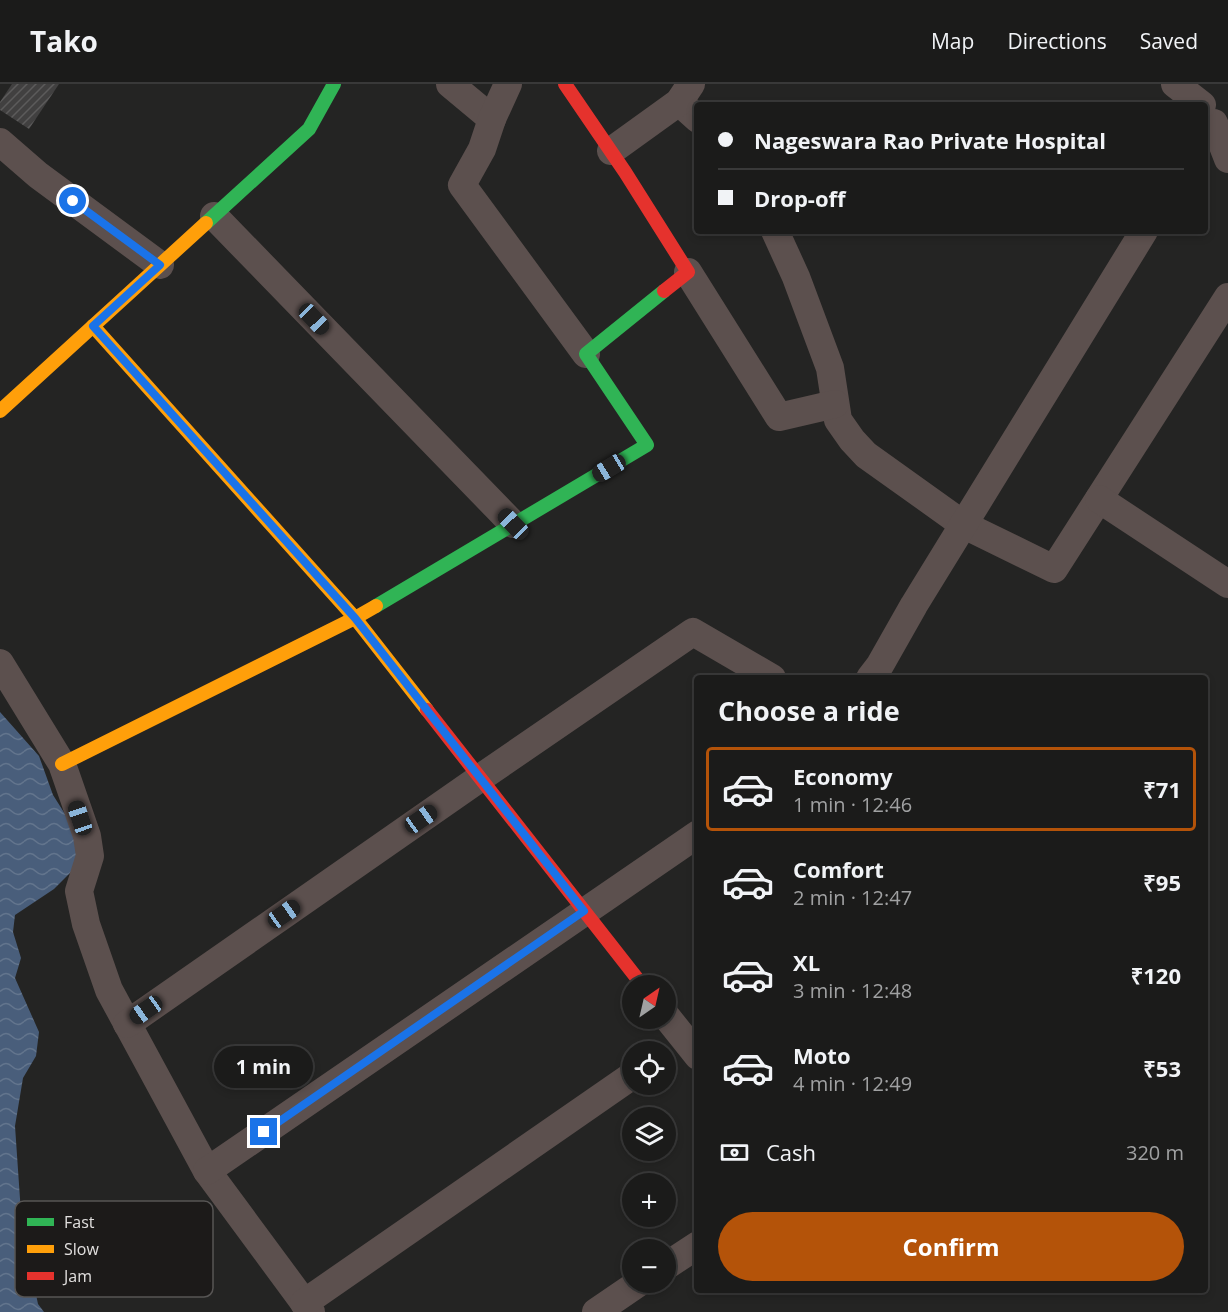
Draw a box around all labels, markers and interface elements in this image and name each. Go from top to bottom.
text: Tako [30,22,98,60]
text: Map [931,27,974,55]
text: Directions [1007,27,1107,55]
text: Saved [1140,27,1198,55]
text: Nageswara Rao Private Hospital [754,125,1106,155]
text: Drop-off [754,183,846,213]
route start [59,187,86,214]
car [295,300,333,338]
car [589,451,629,485]
car [494,505,532,543]
text: Choose a ride [718,692,900,729]
text: Economy [793,761,892,791]
icon: car [721,762,775,816]
text: ₹71 [1143,774,1181,804]
text: 1 min · 12:46 [793,791,912,818]
car [66,798,94,838]
car [401,801,441,837]
text: Comfort [793,854,884,884]
icon: car [721,855,775,909]
text: ₹95 [1143,867,1181,897]
text: 2 min · 12:47 [793,884,912,911]
car [264,896,304,932]
text: XL [793,947,820,977]
icon: car [721,948,775,1002]
text: ₹120 [1131,960,1181,990]
north arrow [622,975,676,1029]
map controls [622,975,676,1293]
text: 3 min · 12:48 [793,977,912,1004]
car [126,992,166,1028]
text: Moto [793,1040,851,1070]
button: locate [622,1041,676,1095]
icon: car [721,1041,775,1095]
callout: 1 min [214,1045,314,1087]
text: 1 min [236,1053,291,1080]
text: ₹53 [1143,1053,1181,1083]
text: 4 min · 12:49 [793,1070,912,1097]
button: layers [622,1107,676,1161]
route end [250,1118,277,1145]
icon: cash [718,1136,751,1169]
text: Cash [766,1137,816,1167]
text: 320 m [1126,1139,1184,1166]
button: + [622,1173,676,1227]
legend [15,1201,213,1297]
text: Fast [64,1211,95,1233]
button: Confirm [718,1212,1184,1281]
text: Slow [64,1238,99,1260]
button: − [622,1239,676,1293]
text: Jam [62,1265,92,1287]

